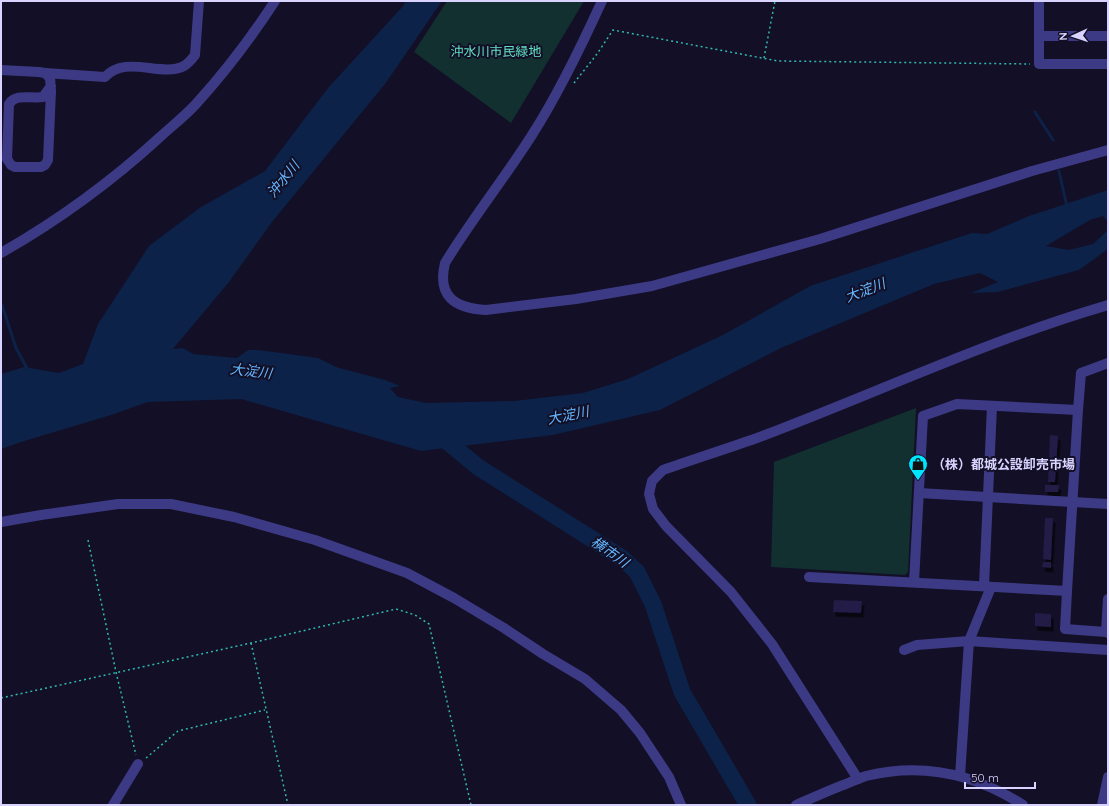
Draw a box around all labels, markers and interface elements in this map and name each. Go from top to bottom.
north arrow [1053,16,1093,56]
text: N [1056,32,1070,41]
park label: 沖水川市民緑地 [450,43,542,59]
water label: 沖水川 [263,155,304,201]
water label: 大淀川 [842,273,890,306]
water label: 大淀川 [229,360,275,383]
water label: 大淀川 [546,402,592,428]
shop icon: （株）都城公設卸売市場 [907,453,929,481]
place label: （株）都城公設卸売市場 [932,456,1075,472]
water label: 横市川 [588,533,634,573]
scale bar [965,764,1035,790]
text: 50 m [971,770,999,785]

